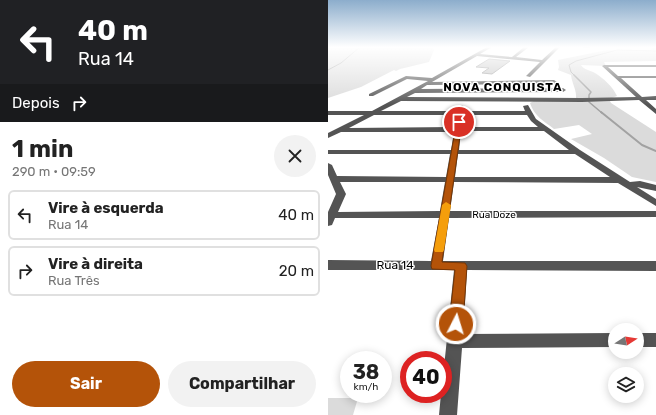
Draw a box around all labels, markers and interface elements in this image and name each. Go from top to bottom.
text: 40 m [78,14,148,47]
icon: left [12,16,64,68]
text: Rua 14 [78,48,134,70]
district label: NOVA CONQUISTA [443,80,563,94]
icon: right [68,92,90,114]
text: Depois [12,94,60,112]
pin [442,105,476,139]
icon: arrive [448,111,470,133]
text: 1 min [12,135,73,163]
button: close [274,135,316,177]
text: 290 m · 09:59 [12,164,96,179]
text: Vire à esquerda [48,199,164,217]
icon: left [14,204,36,226]
text: 40 m [278,206,314,224]
street label: Rua Doze [472,209,516,221]
text: Rua 14 [48,217,88,232]
text: Vire à direita [48,255,143,273]
street label: Rua 14 [376,258,414,272]
icon: right [14,260,36,282]
text: 20 m [279,262,314,280]
text: Rua Três [48,273,100,288]
position arrow [435,303,477,345]
north arrow [608,323,644,359]
map controls [608,323,644,403]
speed limit sign: 40 [400,351,452,403]
text: 38 [353,360,379,384]
button: Sair [12,361,160,407]
button: Compartilhar [168,361,316,407]
button: layers [608,367,644,403]
text: km/h [354,381,378,393]

